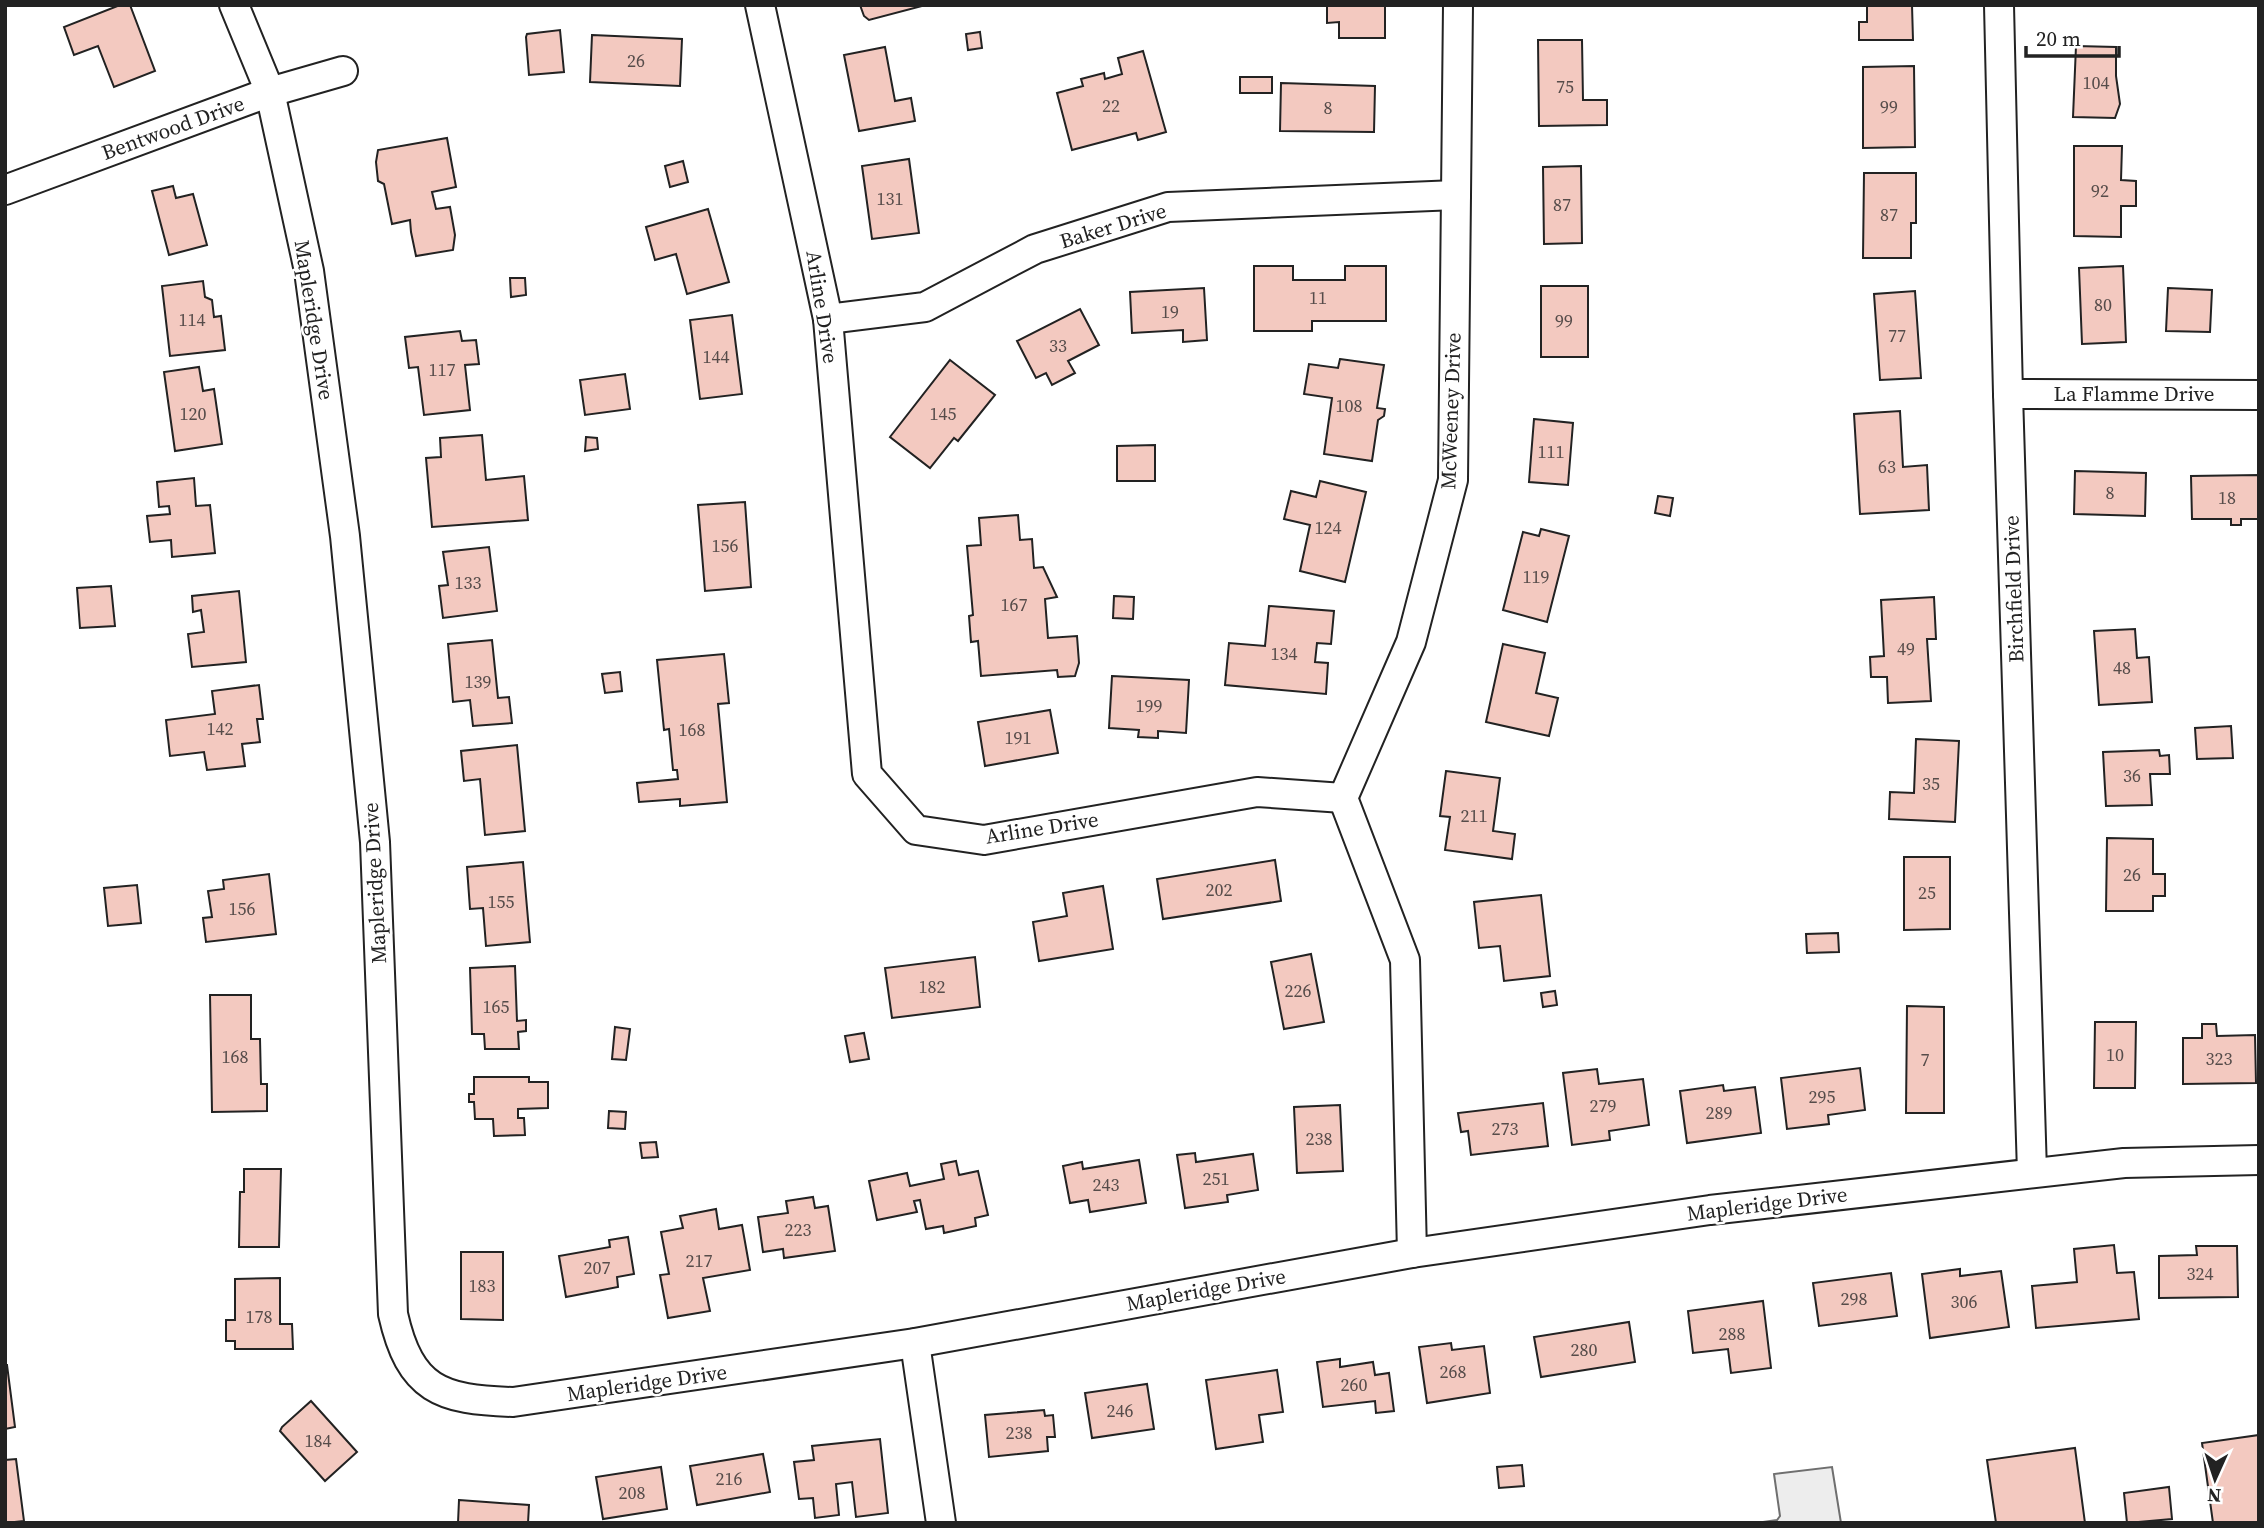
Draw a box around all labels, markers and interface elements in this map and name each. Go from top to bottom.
scale bar [2026,14,2119,58]
text: 20 m [2036,24,2081,53]
house number: 26 [627,48,645,73]
house number: 104 [2083,70,2110,95]
house number: 75 [1556,74,1574,99]
street label: Bentwood Drive [98,88,248,167]
house number: 22 [1102,93,1120,118]
house number: 99 [1880,94,1898,119]
house number: 8 [1324,95,1333,120]
house number: 92 [2091,178,2109,203]
house number: 131 [877,186,904,211]
house number: 87 [1553,192,1571,217]
street label: Baker Drive [1056,196,1170,255]
house number: 87 [1880,202,1898,227]
street label: Mapleridge Drive [288,238,341,402]
street label: Arline Drive [799,248,846,366]
house number: 11 [1309,285,1327,310]
house number: 80 [2094,292,2112,317]
house number: 19 [1161,299,1179,324]
house number: 114 [179,307,206,332]
house number: 99 [1555,308,1573,333]
house number: 77 [1888,323,1906,348]
street label: McWeeney Drive [1433,332,1468,490]
house number: 33 [1049,333,1067,358]
house number: 144 [703,344,730,369]
house number: 117 [429,357,456,382]
street label: La Flamme Drive [2054,379,2214,408]
house number: 108 [1336,393,1363,418]
house number: 120 [180,401,207,426]
house number: 145 [930,401,957,426]
house number: 111 [1538,439,1565,464]
house number: 63 [1878,454,1896,479]
house number: 8 [2106,480,2115,505]
house number: 18 [2218,485,2236,510]
house number: 124 [1315,515,1342,540]
street label: Birchfield Drive [1996,515,2031,663]
house number: 156 [712,533,739,558]
house number: 119 [1523,564,1550,589]
house number: 133 [455,570,482,595]
house number: 167 [1001,592,1028,617]
house number: 49 [1897,636,1915,661]
house number: 134 [1271,641,1298,666]
house number: 48 [2113,655,2131,680]
house number: 139 [465,669,492,694]
house number: 199 [1136,693,1163,718]
house number: 142 [207,716,234,741]
house number: 168 [679,717,706,742]
house number: 191 [1005,725,1032,750]
house number: 36 [2123,763,2141,788]
house number: 35 [1922,771,1940,796]
street label: Mapleridge Drive [356,802,393,964]
house number: 211 [1461,803,1488,828]
street label: Arline Drive [983,804,1101,851]
house number: 26 [2123,862,2141,887]
house number: 202 [1206,877,1233,902]
house number: 25 [1918,880,1936,905]
house number: 155 [488,889,515,914]
house number: 156 [229,896,256,921]
house number: 182 [919,974,946,999]
house number: 226 [1285,978,1312,1003]
house number: 165 [483,994,510,1019]
house number: 10 [2106,1042,2124,1067]
house number: 168 [222,1044,249,1069]
house number: 323 [2206,1046,2233,1071]
house number: 7 [1921,1047,1930,1072]
house number: 295 [1809,1084,1836,1109]
house number: 279 [1590,1093,1617,1118]
house number: 289 [1706,1100,1733,1125]
house number: 273 [1492,1116,1519,1141]
house number: 238 [1306,1126,1333,1151]
house number: 251 [1203,1166,1230,1191]
house number: 243 [1093,1172,1120,1197]
street label: Mapleridge Drive [1685,1179,1849,1228]
house number: 223 [785,1217,812,1242]
house number: 217 [686,1248,713,1273]
house number: 207 [584,1255,611,1280]
street label: Mapleridge Drive [1124,1261,1288,1318]
house number: 324 [2187,1261,2214,1286]
house number: 183 [469,1273,496,1298]
house number: 298 [1841,1286,1868,1311]
house number: 306 [1951,1289,1978,1314]
house number: 178 [246,1304,273,1329]
house number: 288 [1719,1321,1746,1346]
house number: 280 [1571,1337,1598,1362]
street label: Mapleridge Drive [565,1357,729,1408]
house number: 268 [1440,1359,1467,1384]
house number: 260 [1341,1372,1368,1397]
house number: 246 [1107,1398,1134,1423]
house number: 238 [1006,1420,1033,1445]
house number: 184 [305,1428,332,1453]
north arrow [2180,1444,2250,1514]
house number: 216 [716,1466,743,1491]
house number: 208 [619,1480,646,1505]
text: N [2206,1483,2222,1509]

